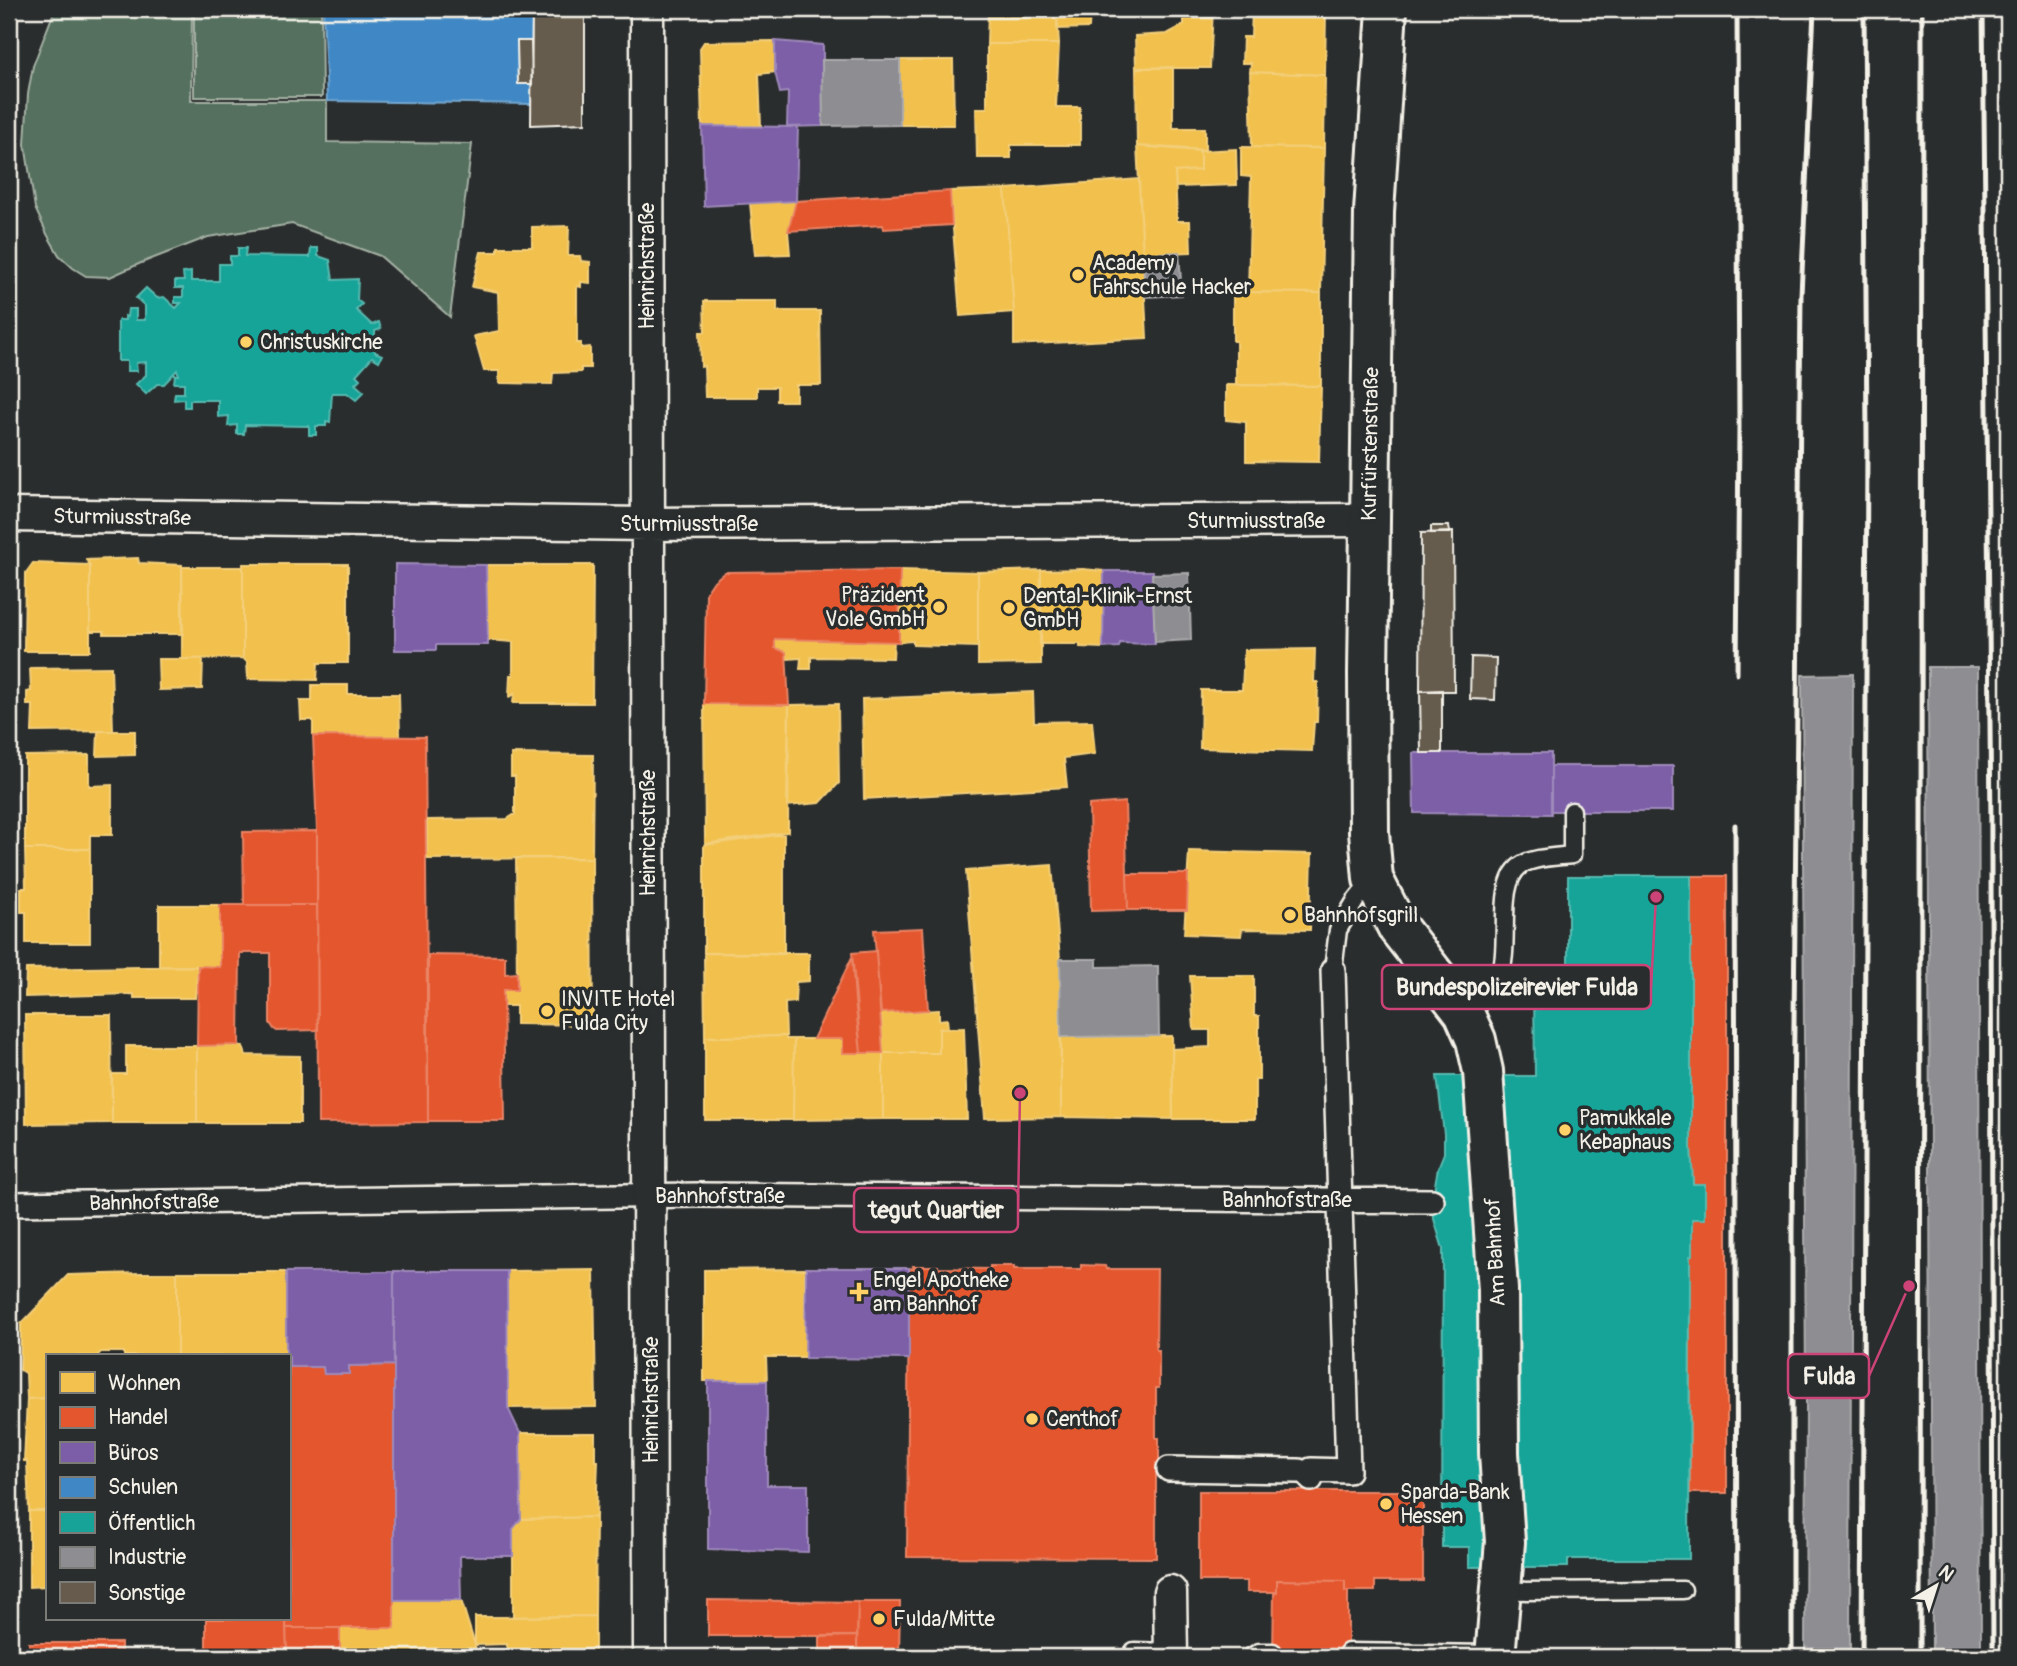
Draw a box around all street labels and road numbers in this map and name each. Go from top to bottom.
street label: Heinrichstraße [634,202,661,329]
street label: Kurfürstenstraße [1356,366,1385,521]
street label: Sturmiusstraße [53,503,192,532]
street label: Sturmiusstraße [1187,508,1326,535]
street label: Sturmiusstraße [620,511,759,538]
street label: Heinrichstraße [635,769,662,896]
street label: Bahnhofstraße [655,1183,786,1210]
street label: Bahnhofstraße [1222,1187,1353,1214]
street label: Bahnhofstraße [89,1188,220,1217]
street label: Am Bahnhof [1479,1196,1512,1307]
street label: Heinrichstraße [638,1336,665,1463]

